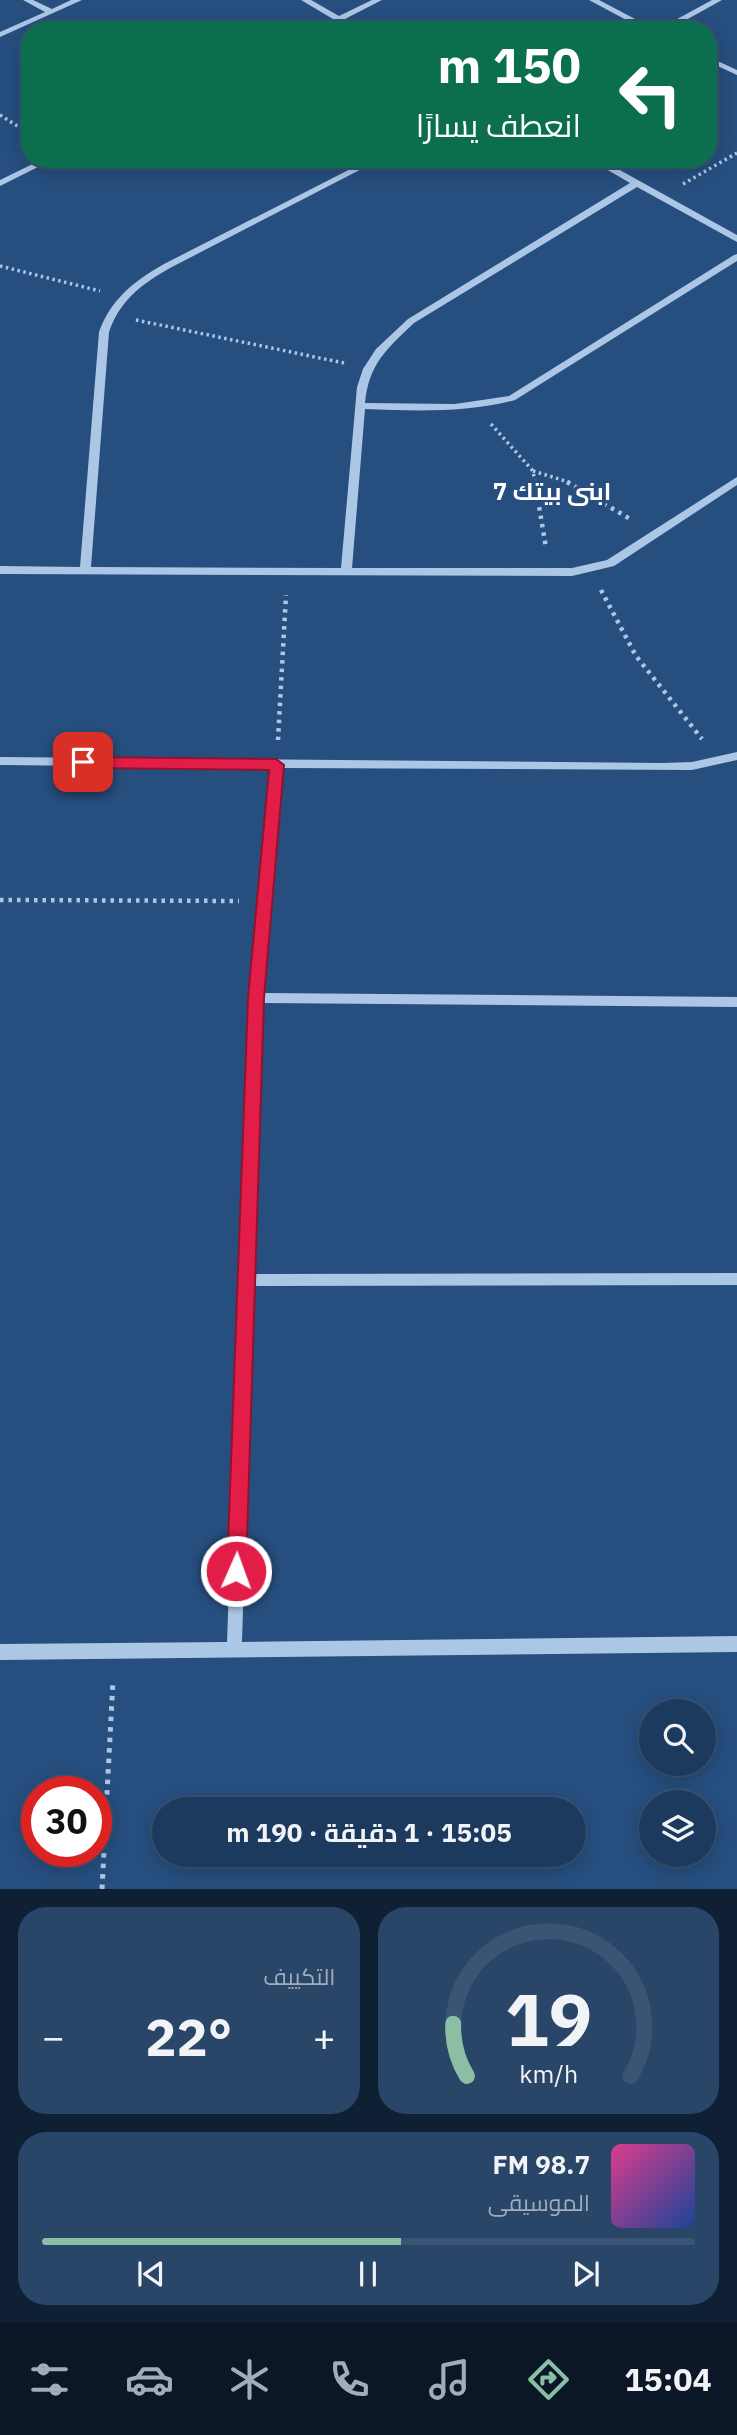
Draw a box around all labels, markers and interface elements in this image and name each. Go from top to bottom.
text: 150 m [437,33,581,96]
icon: left [605,49,696,140]
text: انعطف يسارًا [416,104,581,146]
district label: ابنى بيتك 7 [493,475,611,507]
pin [53,732,113,792]
icon: arrive [64,743,102,781]
position arrow [199,1534,273,1608]
map controls [639,1699,716,1867]
button: search [639,1699,716,1776]
speed limit sign: 30 [21,1776,112,1867]
button: layers [639,1790,716,1867]
text: 15:05 · 1 دقيقة · 190 m [226,1815,512,1849]
text: التكييف [263,1961,336,1991]
text: 19 [505,1972,592,2067]
text: 22° [145,2003,232,2070]
text: − [42,2012,65,2061]
text: + [313,2012,336,2061]
text: km/h [519,2057,578,2090]
text: 98.7 FM [492,2147,590,2181]
text: الموسيقى [488,2187,590,2217]
icon: previous [132,2255,170,2293]
icon: pause [349,2255,387,2293]
icon: next [567,2255,605,2293]
icon: filters [25,2355,74,2404]
icon: car [125,2355,174,2404]
icon: climate [225,2355,274,2404]
icon: phone [325,2355,374,2404]
icon: music [425,2355,474,2404]
icon: directions [524,2355,573,2404]
text: 15:04 [624,2358,712,2400]

